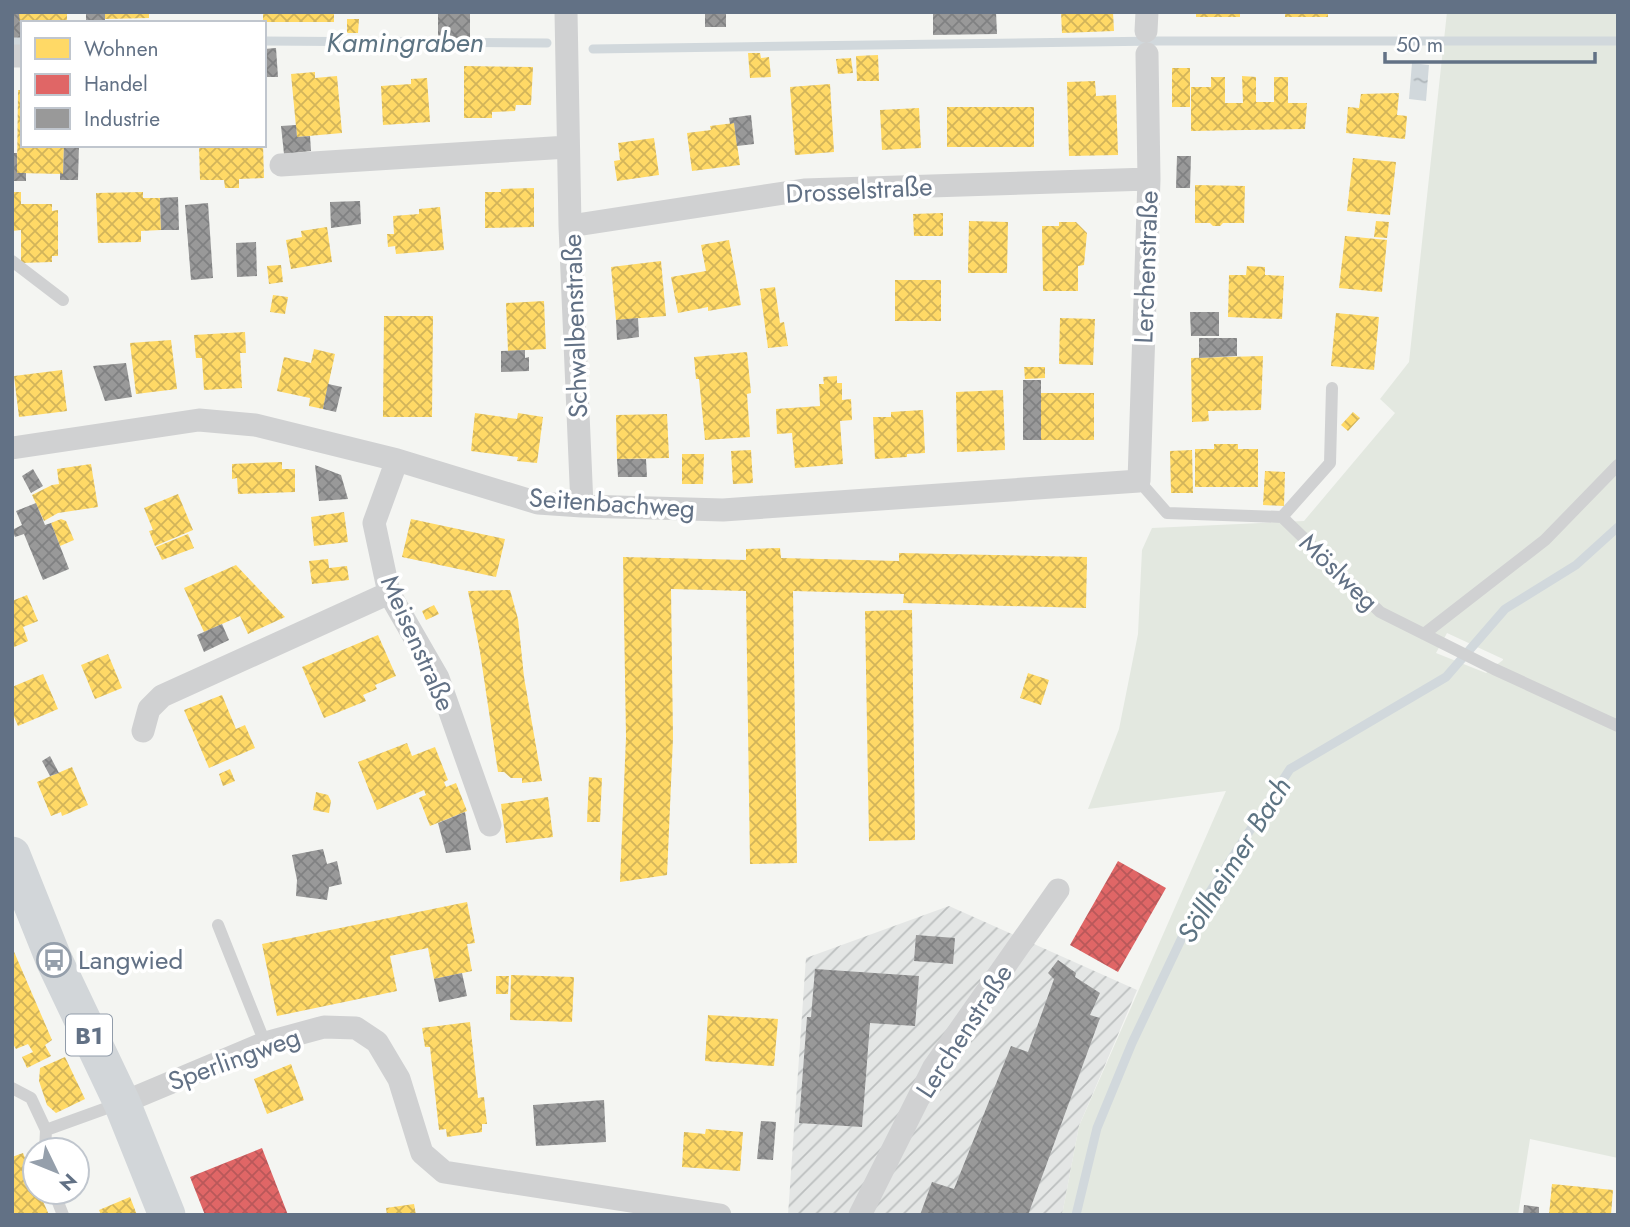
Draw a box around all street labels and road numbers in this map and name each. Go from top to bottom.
street label: Drosselstraße [785,167,933,213]
street label: Lerchenstraße [1124,190,1168,344]
street label: Schwalbenstraße [553,233,597,419]
street label: Seitenbachweg [528,478,696,528]
street label: Möslweg [1291,525,1387,619]
street label: Meisenstraße [371,569,465,717]
street label: Lerchenstraße [906,957,1022,1105]
road number: B1 [66,1015,112,1056]
street label: Sperlingweg [163,1018,305,1100]

